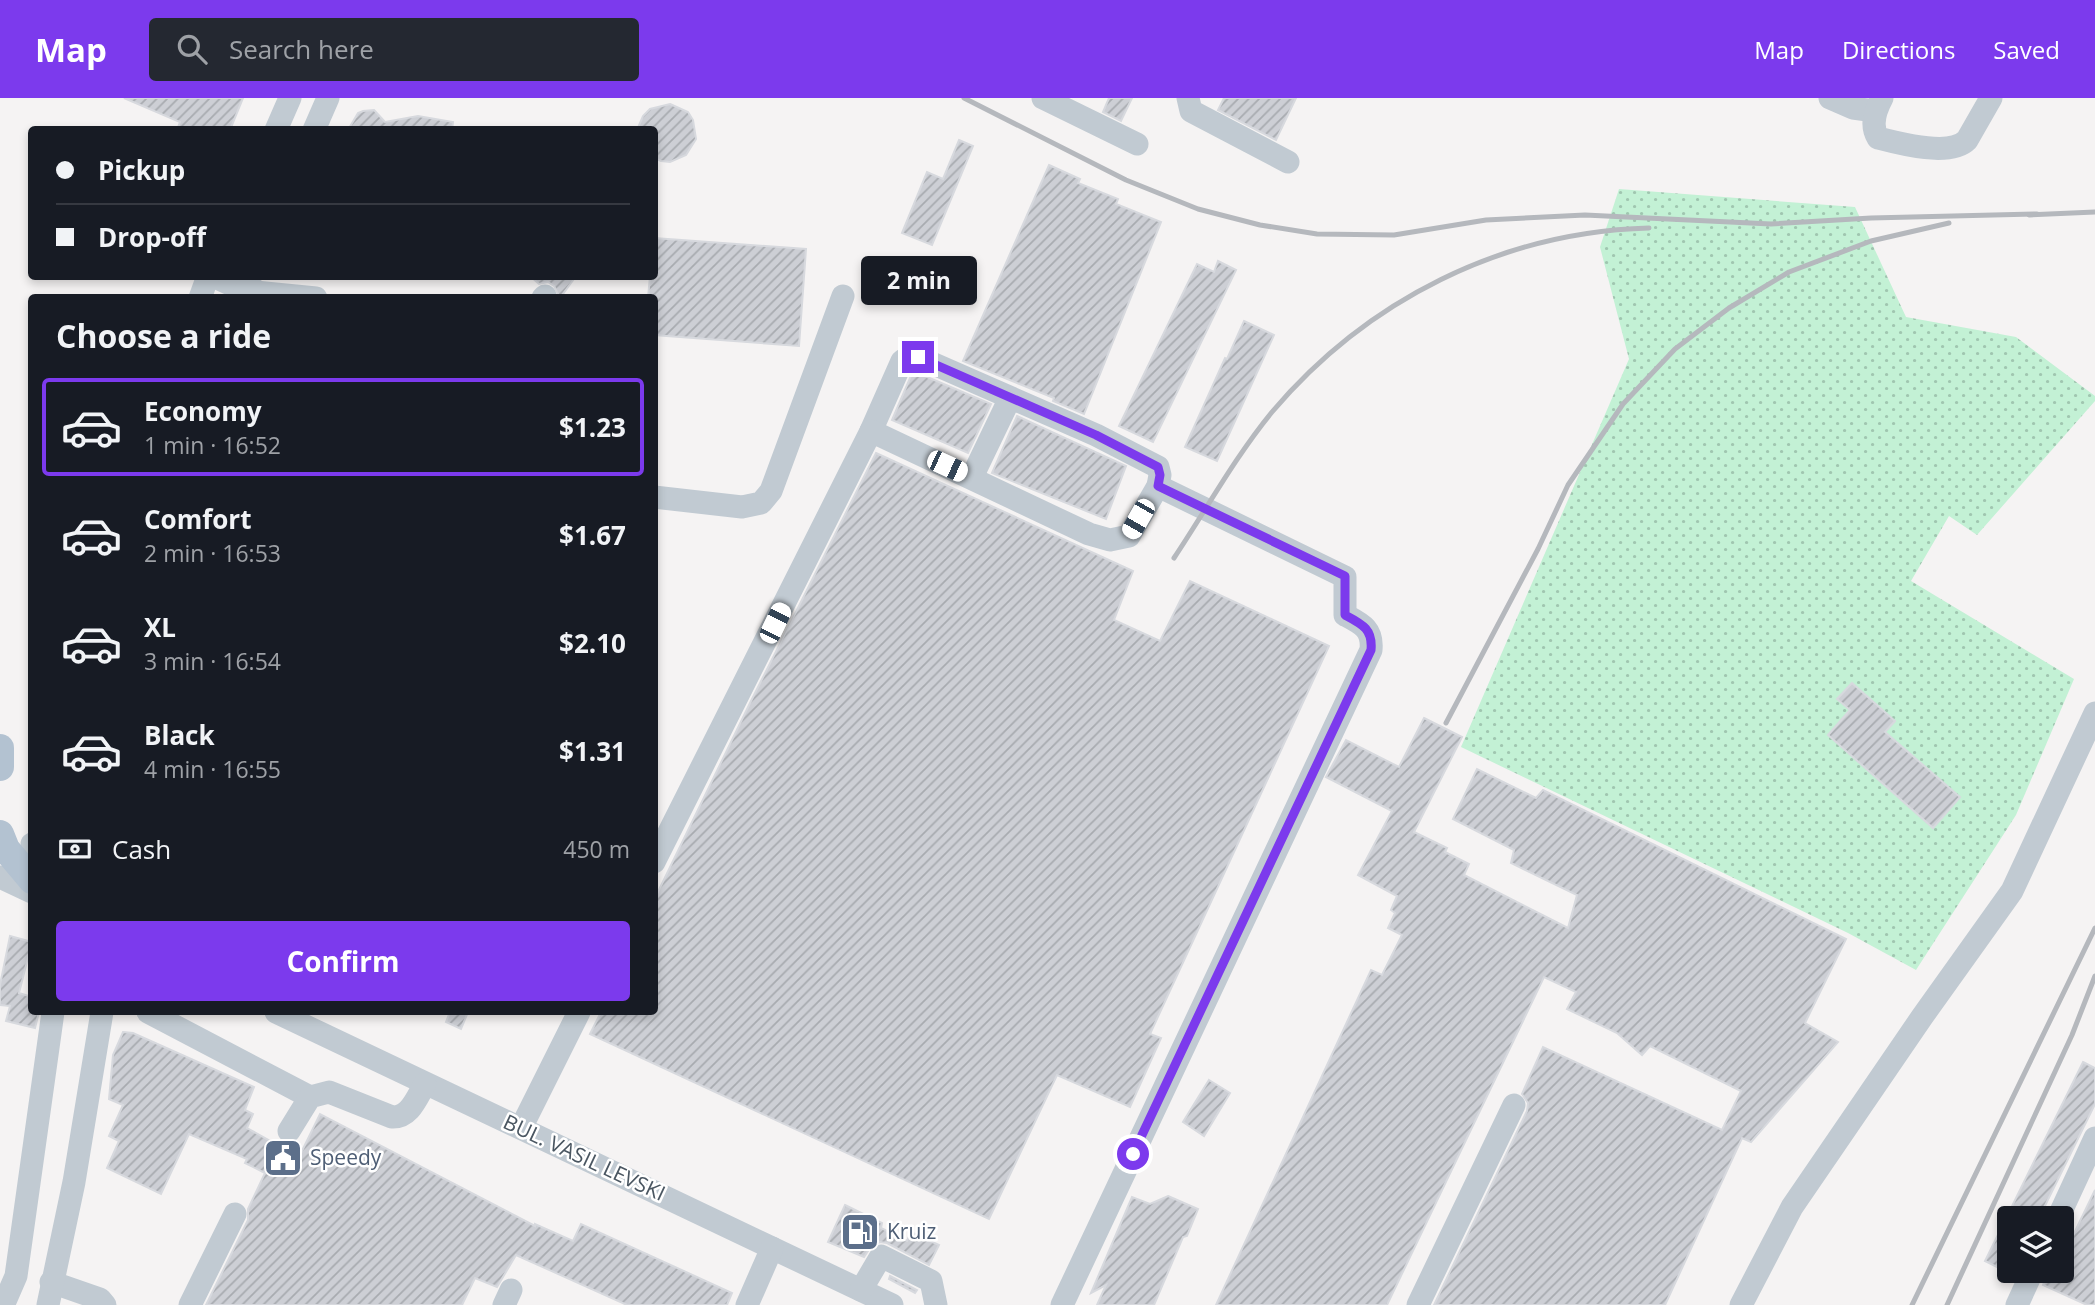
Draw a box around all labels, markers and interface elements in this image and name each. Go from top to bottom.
search box [149,18,639,81]
text: Map [35,27,107,72]
icon: search [173,30,211,68]
text: Search here [229,31,374,67]
text: Map [1754,33,1804,66]
text: Directions [1842,33,1955,66]
text: Saved [1993,33,2060,66]
text: Pickup [98,152,185,188]
text: Drop-off [98,219,206,255]
callout: 2 min [860,256,976,304]
text: 2 min [887,264,951,296]
text: Choose a ride [56,314,271,357]
route end [902,341,934,373]
text: Economy [144,393,262,429]
icon: car [60,396,123,459]
text: $1.23 [559,409,626,445]
text: 1 min · 16:52 [144,429,281,461]
car [924,448,971,484]
car [1119,496,1158,542]
text: Comfort [144,501,251,537]
icon: car [60,504,123,567]
text: $1.67 [559,517,626,553]
text: 2 min · 16:53 [144,537,281,569]
car [757,600,794,646]
text: XL [144,609,176,645]
icon: car [60,612,123,675]
text: $2.10 [559,625,626,661]
text: 3 min · 16:54 [144,645,281,677]
text: Black [144,717,215,753]
icon: car [60,720,123,783]
text: $1.31 [559,733,626,769]
text: 4 min · 16:55 [144,753,281,785]
icon: cash [56,830,94,868]
text: Cash [112,831,171,867]
text: 450 m [563,833,630,865]
button: Confirm [56,921,630,1001]
street label: BUL. VASIL LEVSKI [499,1107,670,1207]
public building icon: Speedy [262,1137,304,1179]
route start [1117,1138,1149,1170]
place label: Speedy [310,1143,382,1171]
map controls [1997,1206,2074,1283]
button: layers [1997,1206,2074,1283]
fuel station icon: Kruiz [839,1211,881,1253]
place label: Kruiz [887,1217,937,1245]

